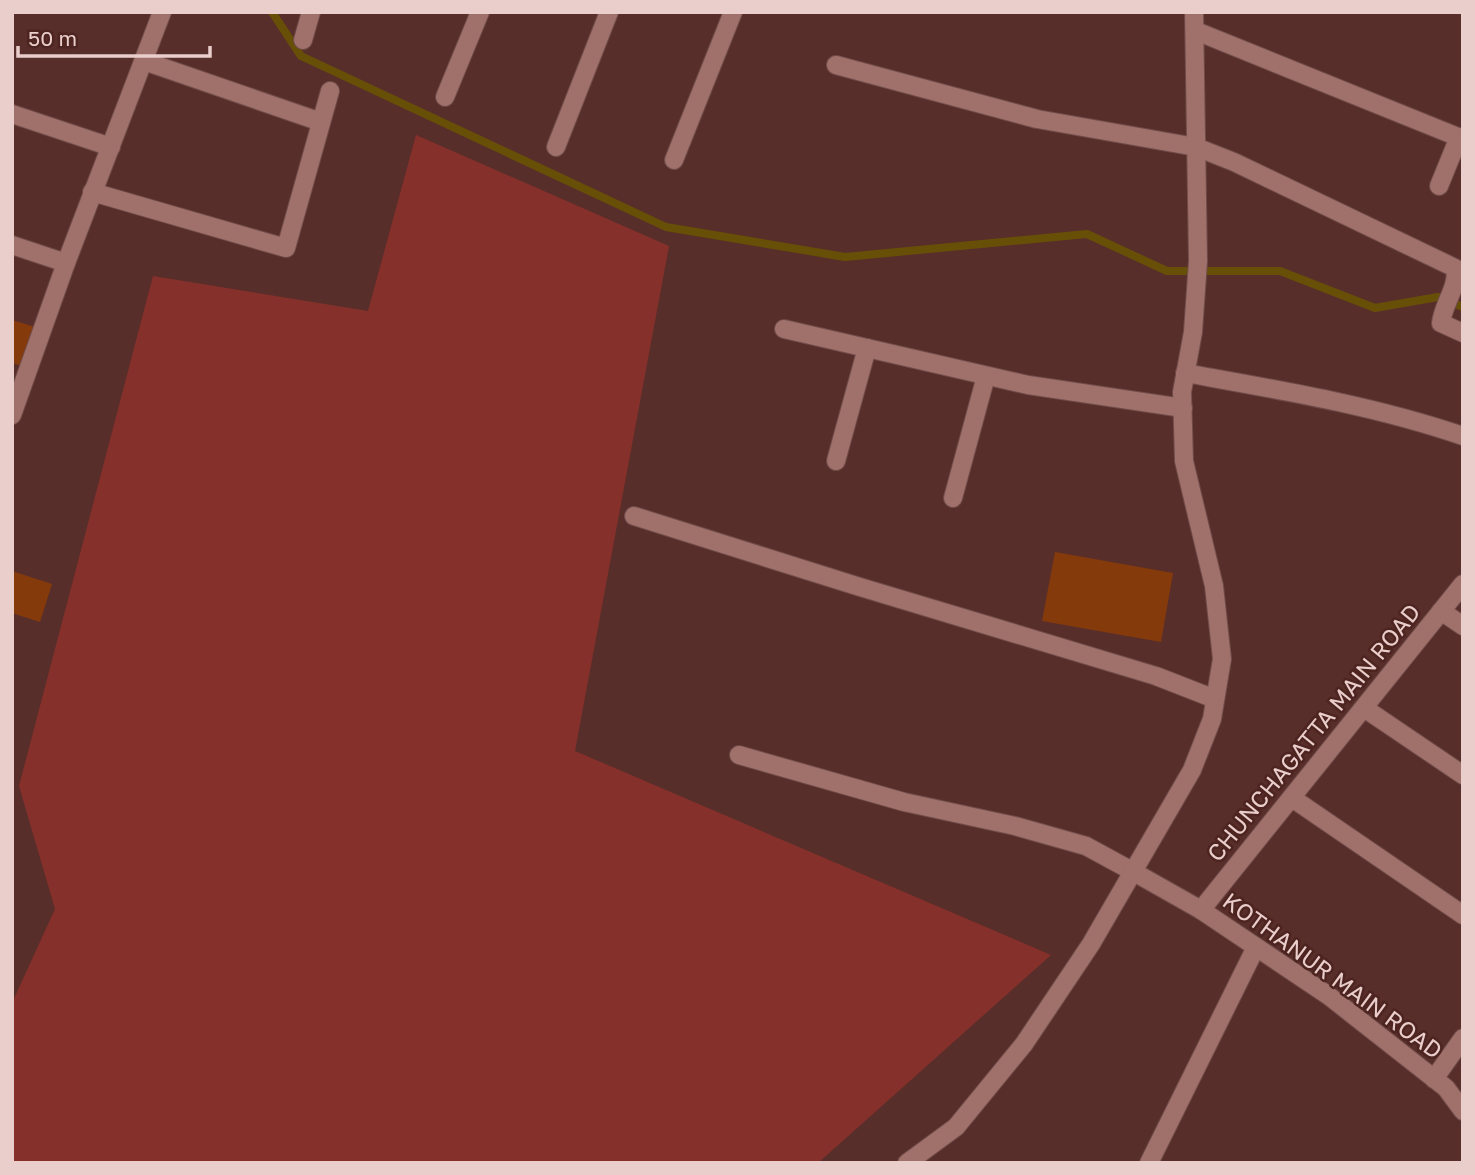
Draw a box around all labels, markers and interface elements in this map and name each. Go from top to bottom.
scale bar [18,14,210,58]
text: 50 m [28,25,77,51]
street label: CHUNCHAGATTA MAIN ROAD [1201,598,1425,866]
street label: KOTHANUR MAIN ROAD [1218,886,1448,1064]

